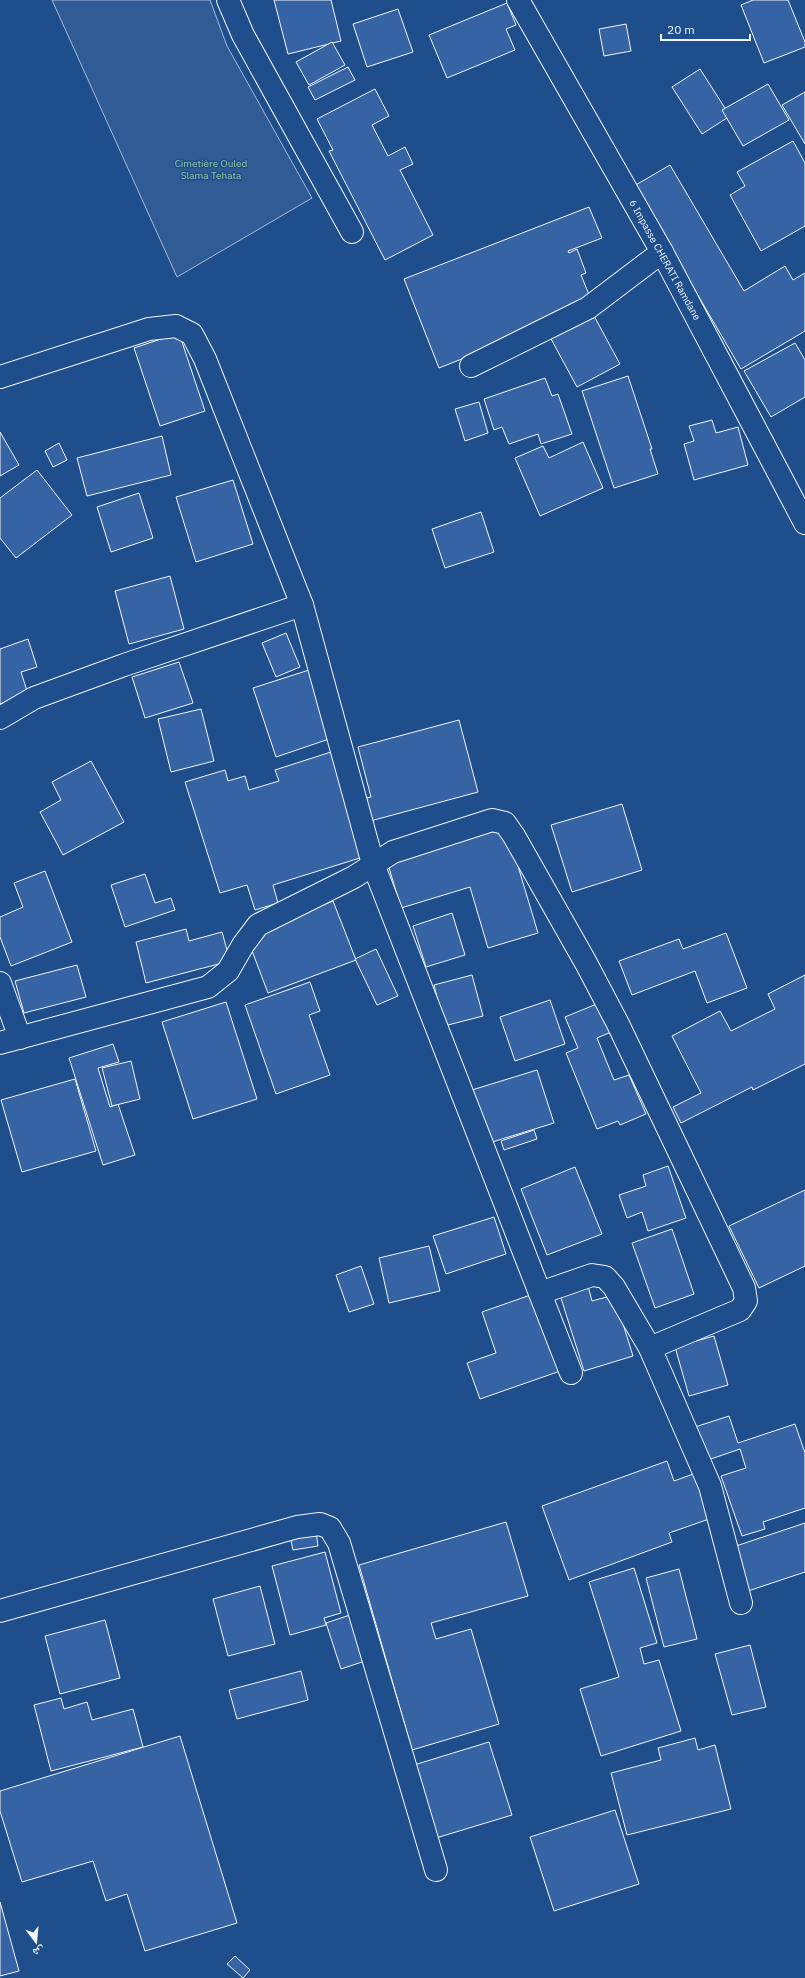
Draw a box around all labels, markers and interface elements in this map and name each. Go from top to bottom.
scale bar [661,16,750,42]
text: 20 m [667,22,695,37]
park label: Cimetière Ouled Slama Tehata [175,157,247,182]
street label: 6 Impasse CHERATI Ramdane [626,197,704,323]
north arrow [16,1922,56,1962]
text: ش [31,1942,46,1960]

